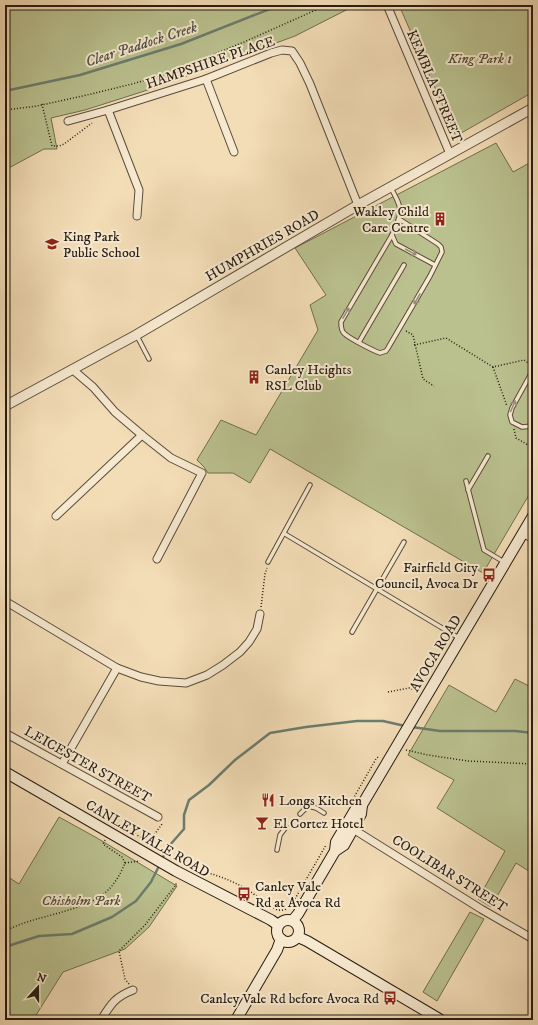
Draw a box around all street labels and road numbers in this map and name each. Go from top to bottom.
street label: KEMBLA STREET [402,27,466,146]
street label: HAMPSHIRE PLACE [143,32,277,93]
street label: HUMPHRIES ROAD [202,206,323,286]
street label: AVOCA ROAD [406,612,466,695]
street label: LEICESTER STREET [21,722,155,808]
street label: CANLEY VALE ROAD [82,796,213,882]
street label: COOLIBAR STREET [388,831,511,917]

